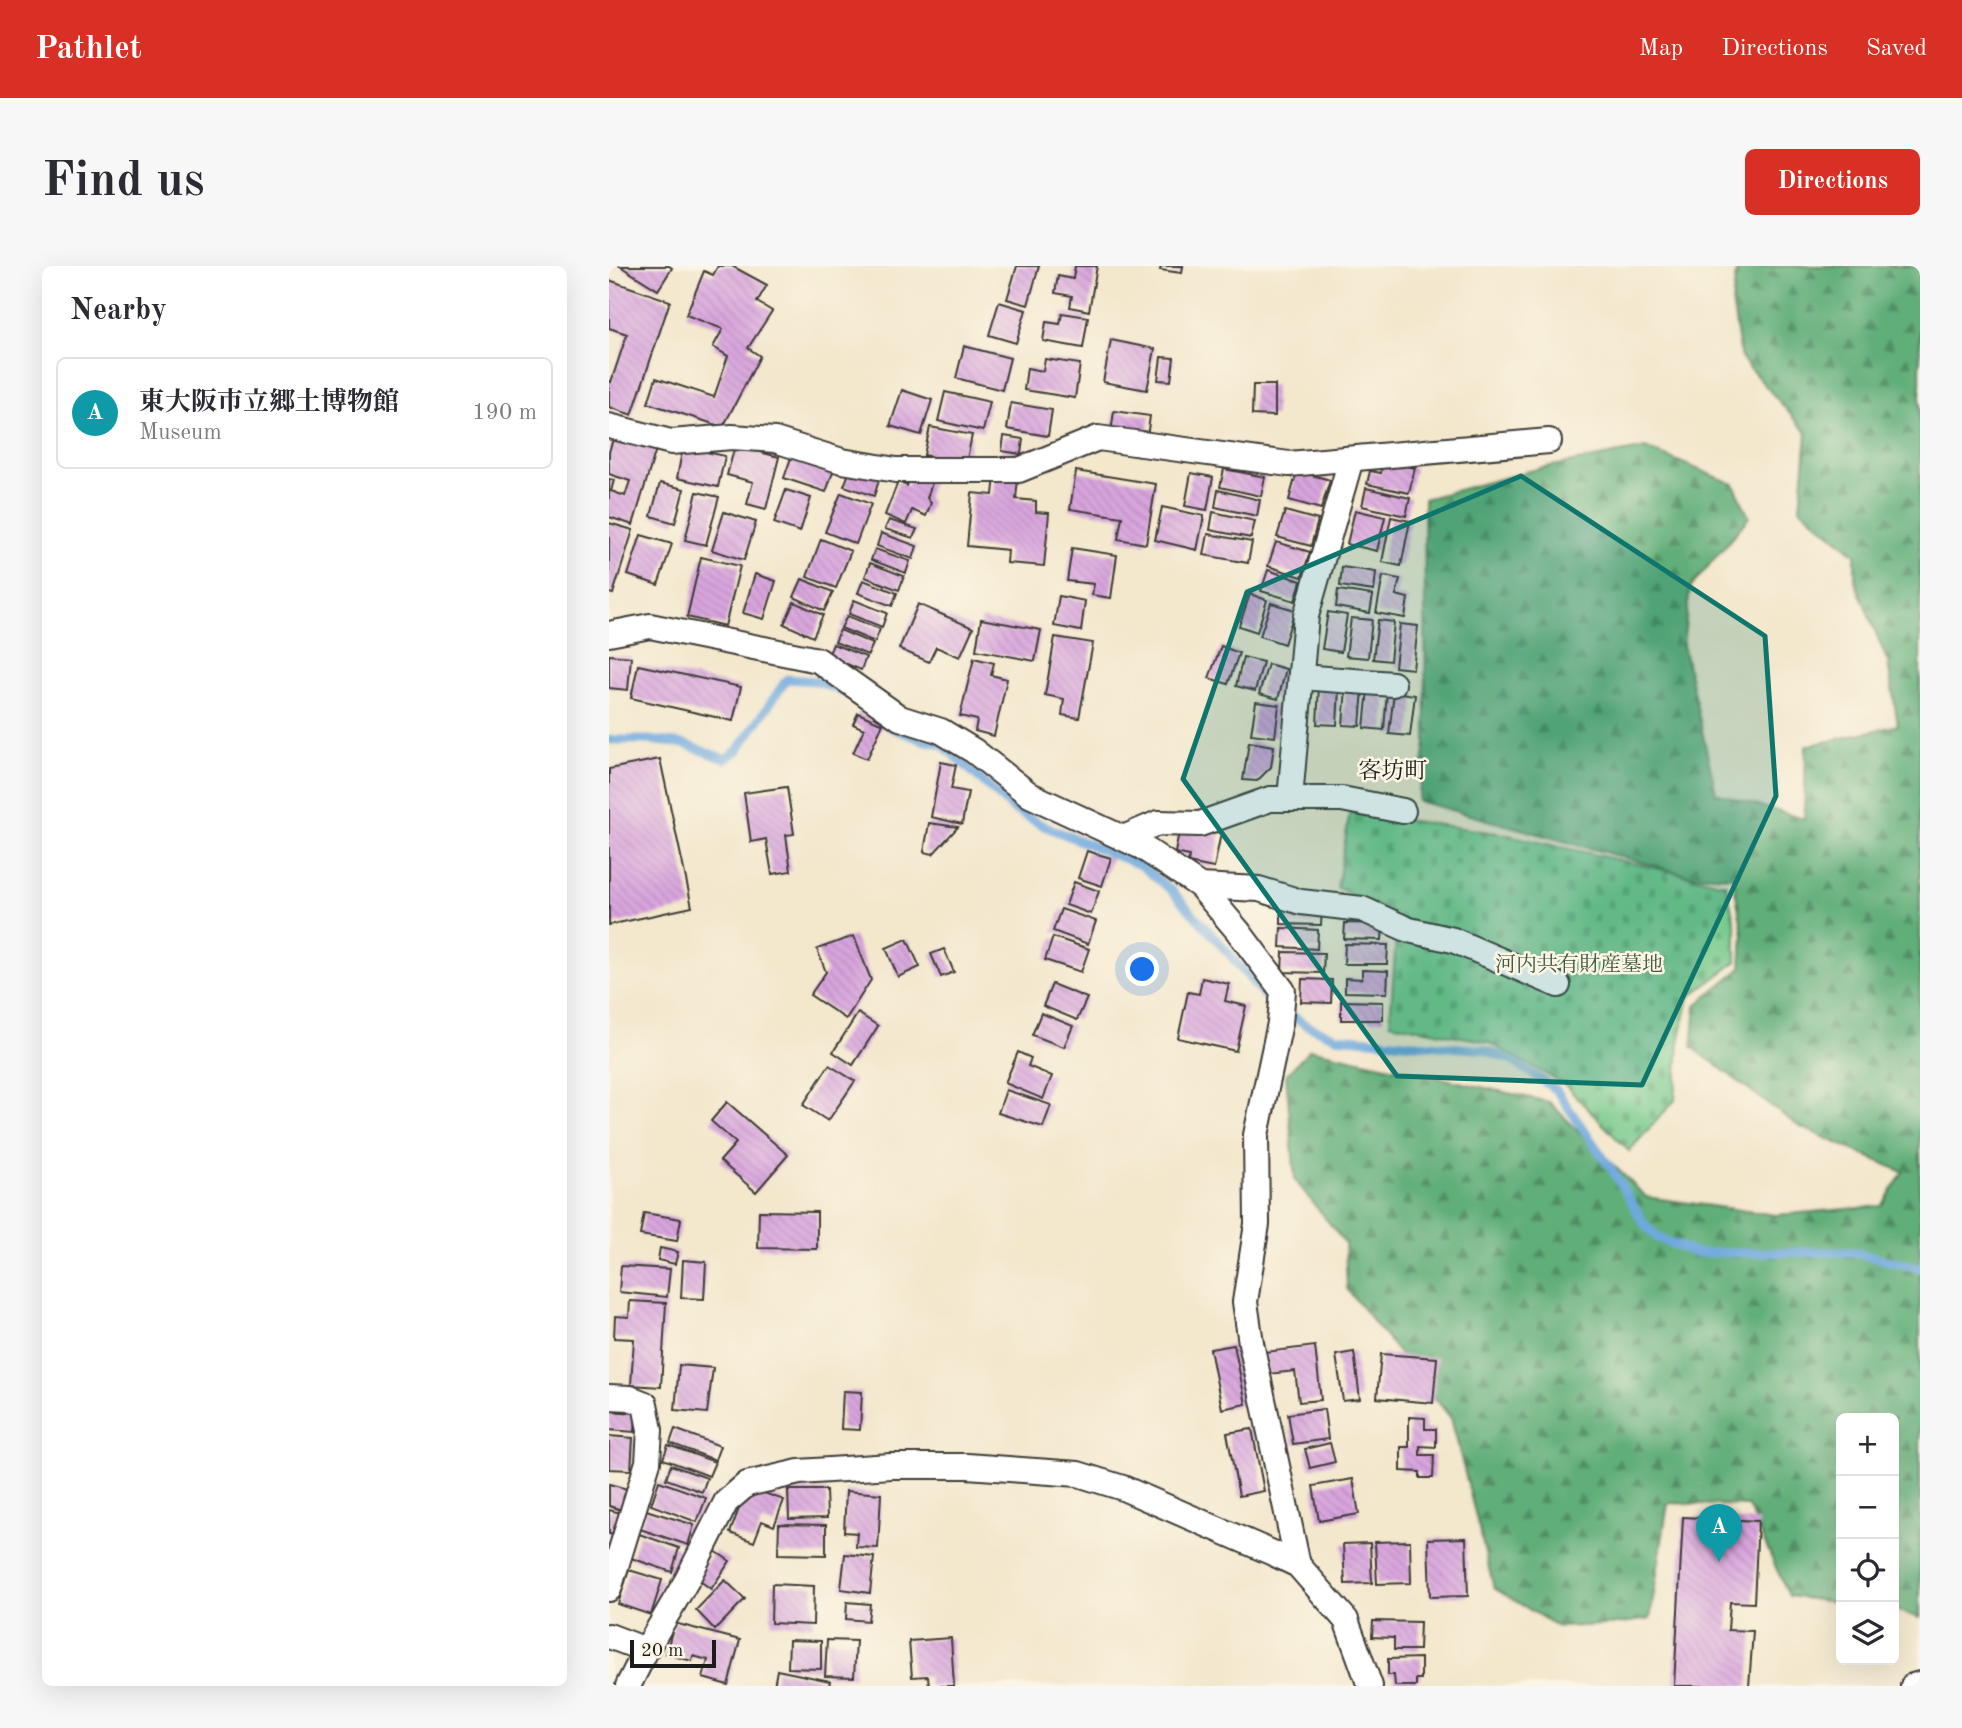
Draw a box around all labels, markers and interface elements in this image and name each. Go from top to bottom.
text: Pathlet [35,33,142,66]
text: Map [1639,37,1683,61]
text: Directions [1721,37,1828,61]
text: Saved [1866,37,1927,61]
button: Directions [1745,149,1920,215]
text: Find us [42,158,205,207]
text: Nearby [70,296,167,326]
text: 東大阪市立郷土博物館 [139,390,399,416]
text: A [86,401,104,424]
text: 190 m [472,401,537,424]
text: Museum [139,421,222,444]
district label: 客坊町 [1359,758,1428,783]
your location [1125,952,1159,986]
park label: 河内共有財産墓地 [1495,953,1663,976]
map controls [1836,1413,1899,1665]
button: + [1836,1413,1899,1476]
button: − [1836,1476,1899,1539]
pin: A [1696,1504,1742,1562]
button: locate [1836,1539,1899,1602]
button: layers [1836,1602,1899,1665]
scale bar [630,1637,716,1669]
text: 20 m [641,1642,683,1661]

